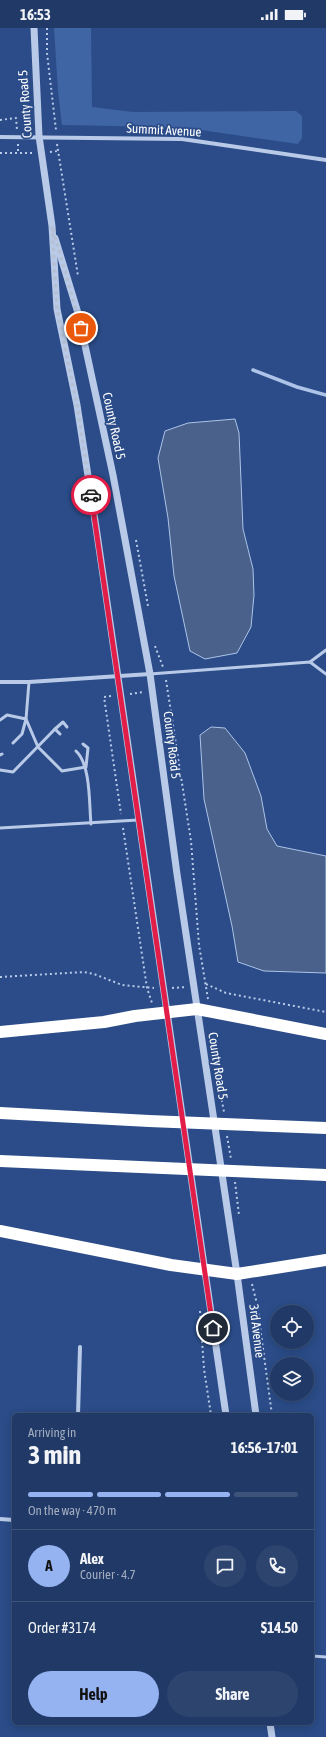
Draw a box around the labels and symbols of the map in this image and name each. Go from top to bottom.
street label: County Road 5 [15,69,35,139]
street label: Summit Avenue [126,121,202,139]
pin [64,311,98,345]
street label: County Road 5 [100,391,128,461]
courier [71,475,111,515]
street label: County Road 5 [160,710,184,780]
street label: County Road 5 [205,1031,231,1101]
street label: 3rd Avenue [246,1303,268,1359]
pin [196,1311,230,1345]

